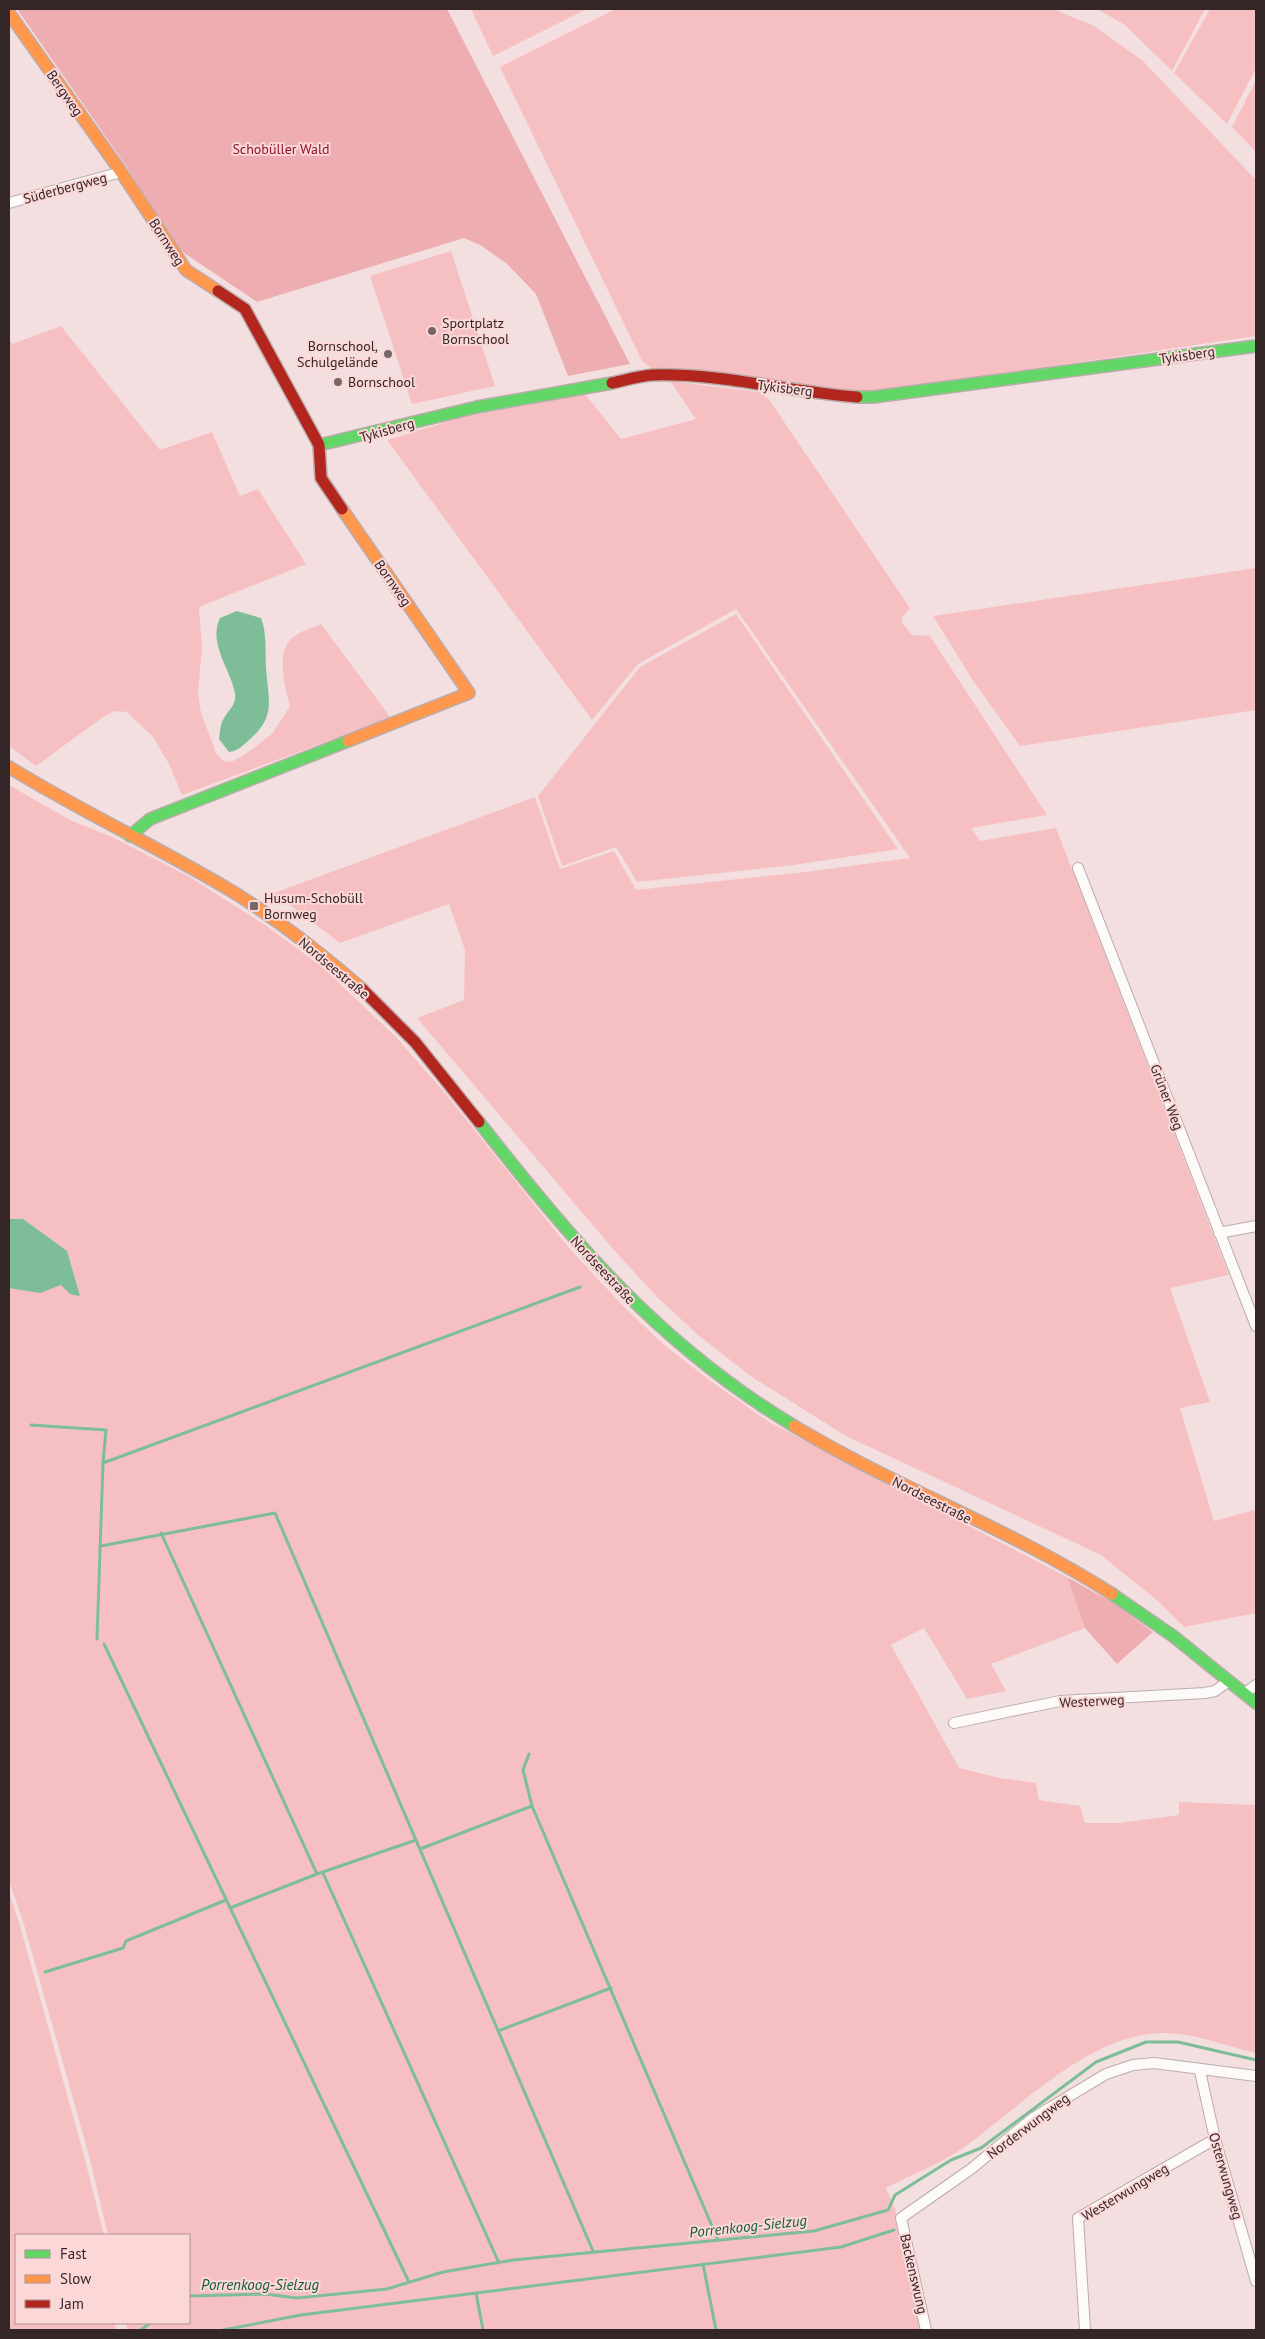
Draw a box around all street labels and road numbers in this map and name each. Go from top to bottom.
street label: Bergweg [43,66,87,120]
street label: Süderbergweg [21,168,109,208]
street label: Bornweg [145,215,189,269]
street label: Tykisberg [1158,342,1216,368]
street label: Tykisberg [756,376,814,400]
street label: Tykisberg [358,414,416,446]
street label: Bornweg [371,556,415,610]
street label: Nordseestraße [295,933,373,1003]
street label: Grüner Weg [1146,1061,1188,1133]
street label: Nordseestraße [567,1232,639,1308]
street label: Nordseestraße [889,1472,975,1528]
street label: Westerweg [1059,1690,1125,1712]
street label: Norderwungweg [983,2089,1073,2163]
street label: Osterwungweg [1205,2130,1247,2222]
street label: Westerwungweg [1078,2159,1172,2225]
street label: Backenswung [896,2232,932,2316]

